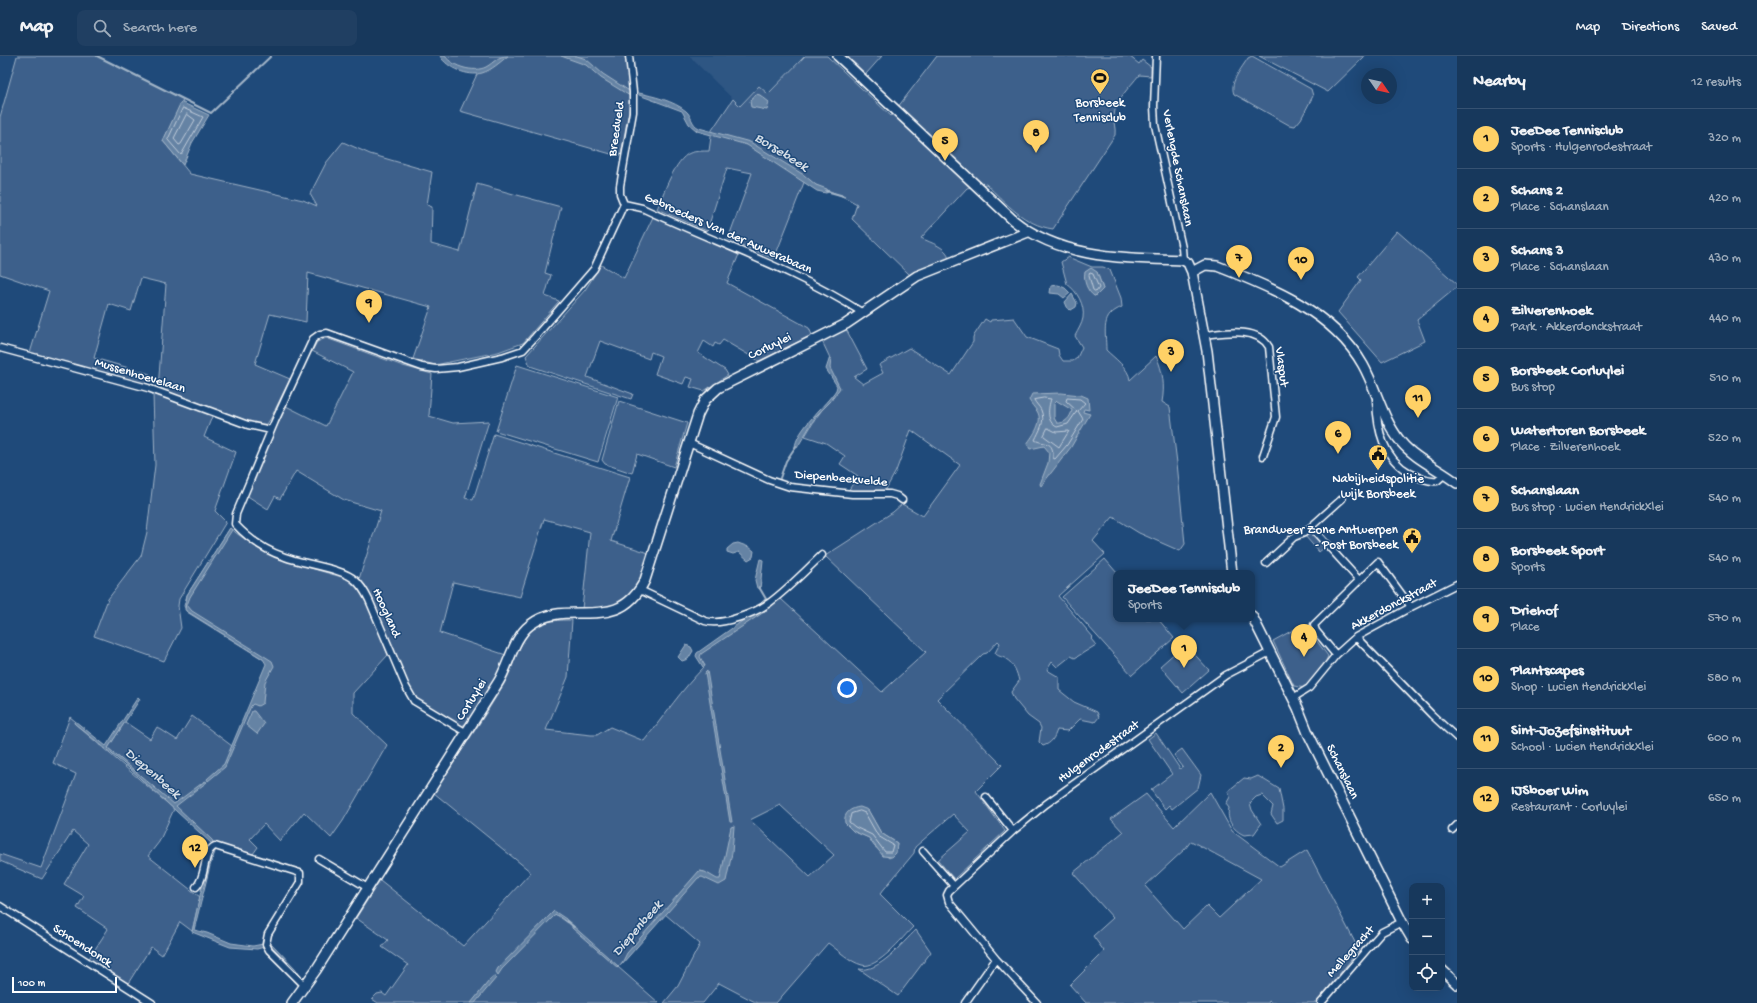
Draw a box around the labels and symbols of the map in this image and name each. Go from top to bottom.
sports icon: Borsbeek Tennisclub [1089,67,1111,95]
north arrow [1361,68,1397,104]
place label: Borsbeek Tennisclub [1073,96,1126,126]
street label: Breedveld [605,99,629,158]
street label: Verlengde Schanslaan [1158,108,1196,228]
pin: 8 [1023,120,1049,153]
pin: 5 [932,128,958,161]
water label: Borsebeek [751,130,812,177]
street label: Gebroeders Van der Auwerabaan [642,190,815,278]
pin: 7 [1226,245,1252,278]
pin: 10 [1288,247,1314,280]
pin: 9 [356,290,382,323]
street label: Corluylei [746,330,794,364]
pin: 3 [1158,339,1184,372]
street label: Vlasput [1271,345,1291,389]
street label: Mussenhoevelaan [93,355,188,397]
pin: 11 [1405,385,1431,418]
pin: 6 [1325,421,1351,454]
public building icon: Nabijheidspolitie wijk Borsbeek [1367,443,1389,471]
street label: Diepenbeekvelde [793,467,888,491]
place label: Nabijheidspolitie wijk Borsbeek [1332,472,1424,502]
place label: Brandweer Zone Antwerpen - Post Borsbeek [1243,523,1399,553]
public building icon: Brandweer Zone Antwerpen - Post Borsbeek [1401,526,1423,554]
street label: Akkerdonckstraat [1348,575,1441,634]
street label: Hoogland [369,586,404,641]
pin: 4 [1291,624,1317,657]
pin: 1 [1171,635,1197,668]
street label: Corluylei [453,676,491,724]
your location [837,678,857,698]
street label: Hulgenrodestraat [1055,716,1144,787]
pin: 2 [1268,735,1294,768]
street label: Schanslaan [1322,742,1362,803]
water label: Diepenbeek [121,745,185,804]
pin: 12 [182,835,208,868]
water label: Diepenbeek [609,896,668,960]
street label: Schoendonck [49,921,116,971]
street label: Mellegracht [1324,922,1379,981]
scale bar [12,975,117,994]

